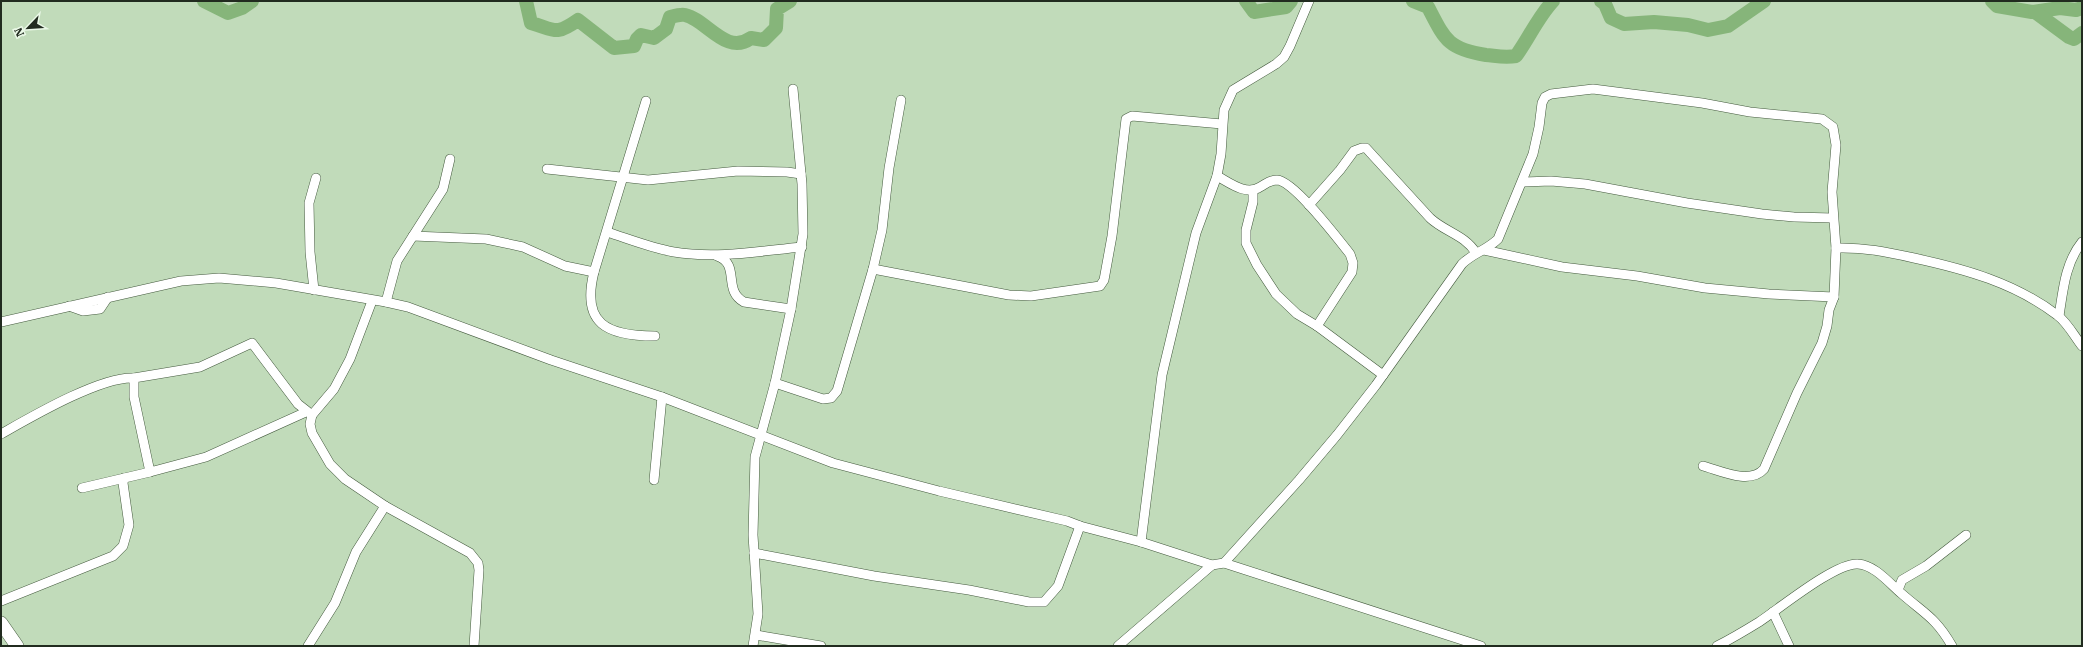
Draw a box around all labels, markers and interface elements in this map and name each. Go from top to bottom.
north arrow [8,8,48,48]
text: N [11,25,27,39]

